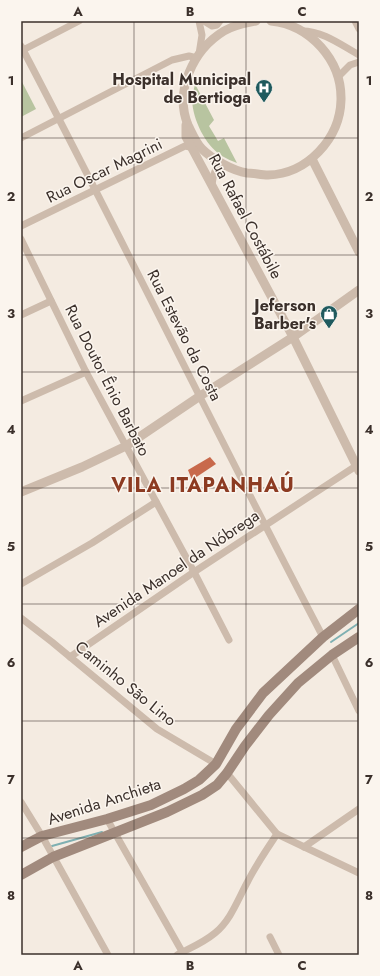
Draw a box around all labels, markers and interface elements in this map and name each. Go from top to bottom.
text: A [72,2,83,21]
text: B [186,2,195,21]
text: C [297,2,307,21]
place label: Hospital Municipal de Bertioga [112,68,251,109]
text: 1 [8,71,14,90]
text: 1 [366,71,372,90]
hospital icon: Hospital Municipal de Bertioga [254,78,274,103]
street label: Rua Oscar Magrini [42,132,166,209]
street label: Rua Rafael Costábile [203,150,288,283]
text: 2 [7,187,15,206]
text: 2 [365,187,373,206]
street label: Rua Estevão da Costa [141,266,228,405]
place label: Jeferson Barber's [251,294,316,335]
street label: Rua Doutor Ênio Barbato [59,301,156,460]
text: 3 [7,304,15,323]
shop icon: Jeferson Barber's [319,304,339,329]
text: 3 [365,304,373,323]
text: 4 [6,420,16,439]
text: 4 [364,420,374,439]
district label: VILA ITAPANHAÚ [110,471,295,500]
street label: Avenida Manoel da Nóbrega [89,504,264,633]
text: 5 [7,537,15,556]
text: 5 [365,537,373,556]
street label: Caminho São Lino [70,635,181,732]
text: 6 [7,653,16,672]
text: 6 [365,653,374,672]
text: 7 [7,770,15,789]
text: 7 [365,770,373,789]
street label: Avenida Anchieta [45,772,164,831]
text: 8 [7,886,15,905]
text: 8 [365,886,373,905]
text: A [72,956,83,975]
text: B [186,956,195,975]
text: C [297,956,307,975]

